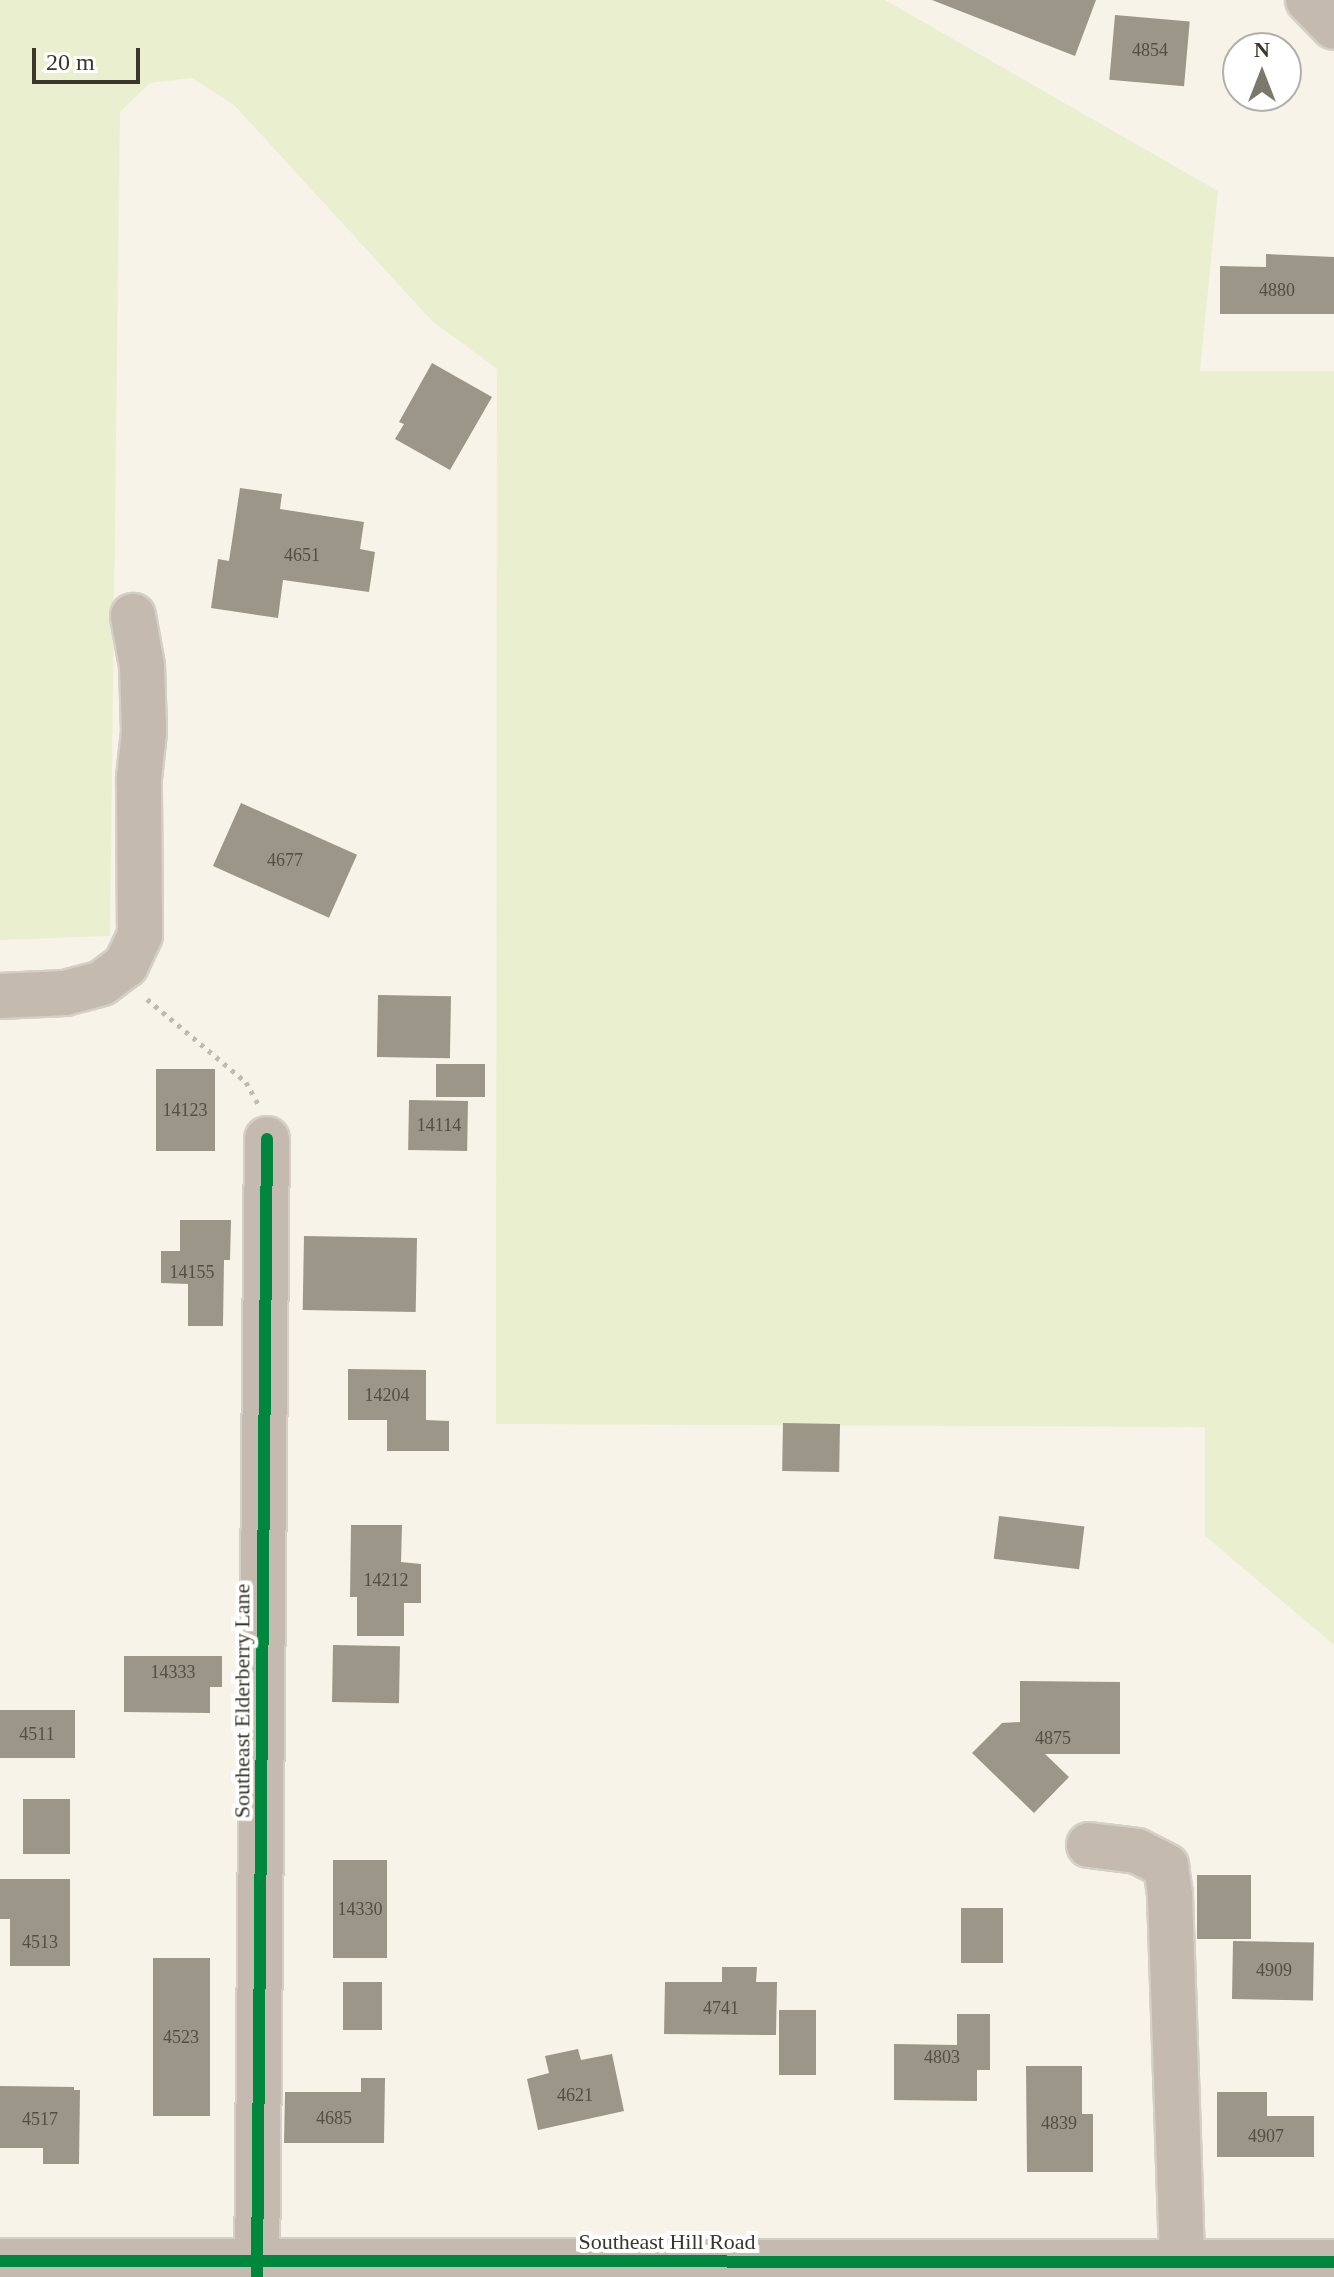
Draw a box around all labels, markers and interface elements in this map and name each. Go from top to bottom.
scale bar [36,32,144,82]
north arrow [1222,32,1302,112]
text: N [1254,37,1270,62]
house number: 4854 [1132,39,1168,61]
text: 20 m [46,49,95,75]
house number: 4880 [1259,279,1295,301]
house number: 4651 [284,544,320,566]
house number: 4677 [267,849,303,871]
house number: 14123 [162,1099,208,1121]
house number: 14114 [417,1114,461,1136]
house number: 14155 [170,1261,214,1283]
house number: 14204 [364,1384,410,1406]
house number: 14212 [364,1569,408,1591]
street label: Southeast Elderberry Lane [229,1584,255,1818]
house number: 14333 [150,1661,196,1683]
house number: 4511 [19,1723,55,1745]
house number: 4875 [1035,1727,1071,1749]
house number: 14330 [338,1898,382,1920]
house number: 4513 [22,1931,58,1953]
house number: 4909 [1256,1959,1292,1981]
house number: 4741 [703,1997,739,2019]
house number: 4523 [163,2026,199,2048]
house number: 4803 [924,2046,960,2068]
house number: 4621 [557,2084,593,2106]
house number: 4685 [316,2107,352,2129]
house number: 4517 [22,2108,58,2130]
house number: 4839 [1041,2112,1077,2134]
house number: 4907 [1248,2125,1284,2147]
street label: Southeast Hill Road [578,2229,756,2255]

